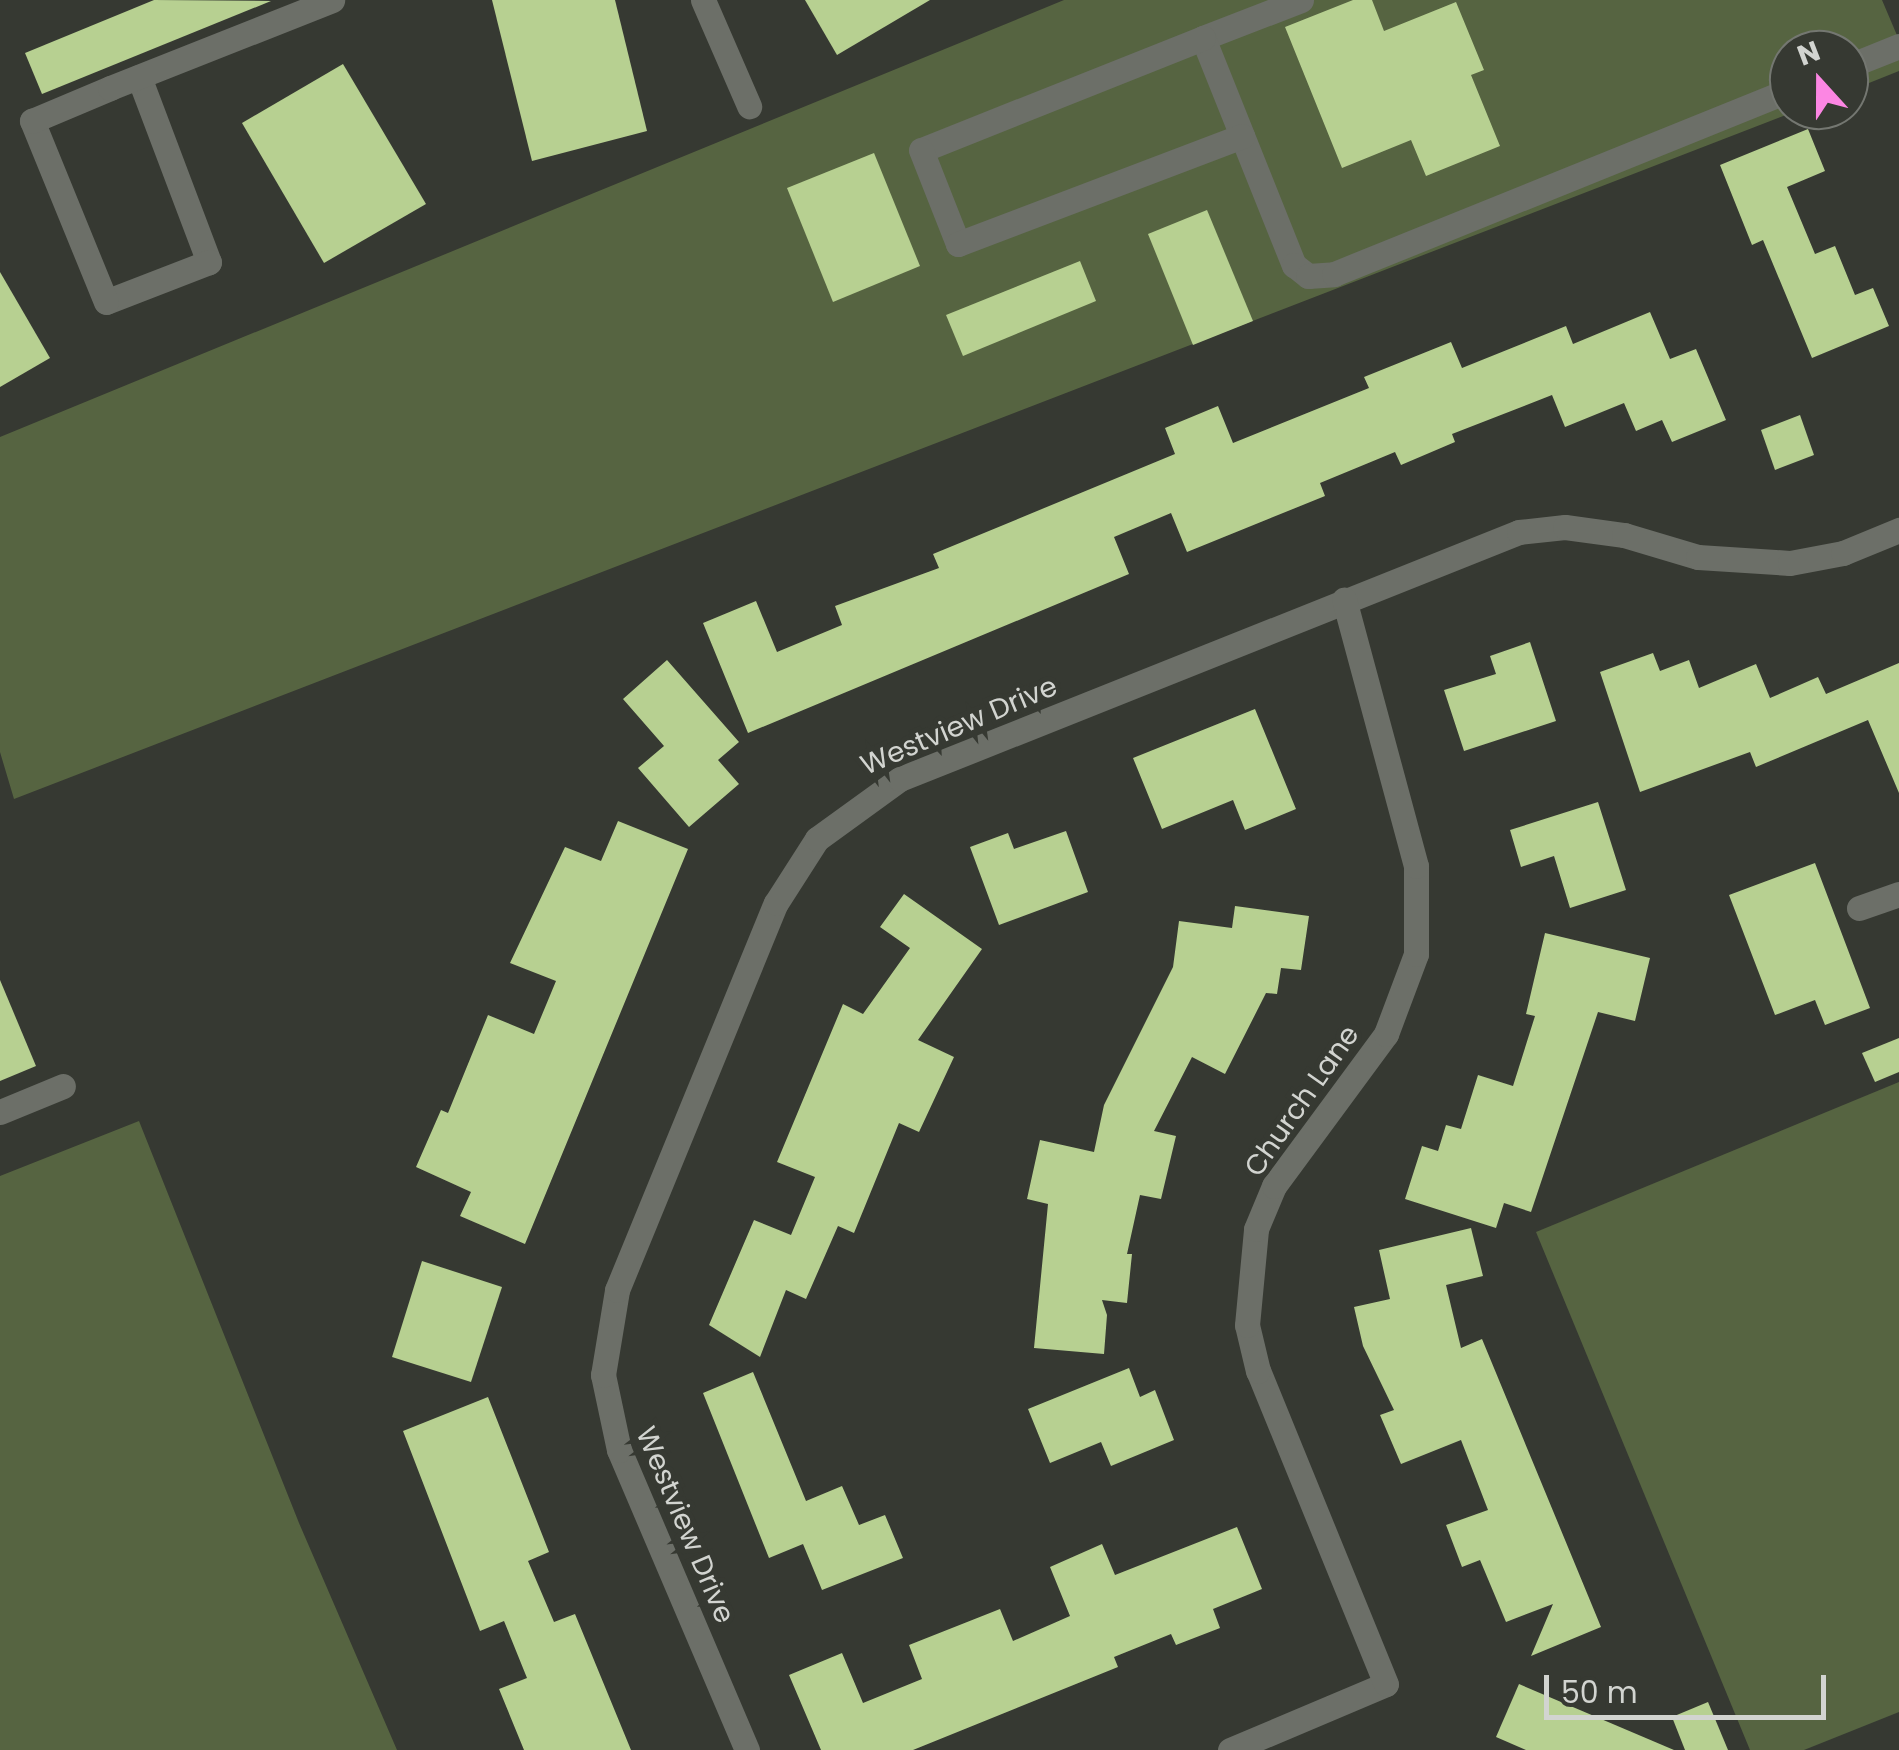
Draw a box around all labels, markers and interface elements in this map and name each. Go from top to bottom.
north arrow [1769,30,1869,130]
text: N [1792,31,1826,75]
street label: Westview Drive [856,669,1062,783]
street label: Church Lane [1238,1019,1366,1183]
street label: Westview Drive [628,1422,742,1628]
scale bar [1549,1655,1832,1717]
text: 50 m [1561,1671,1638,1714]

